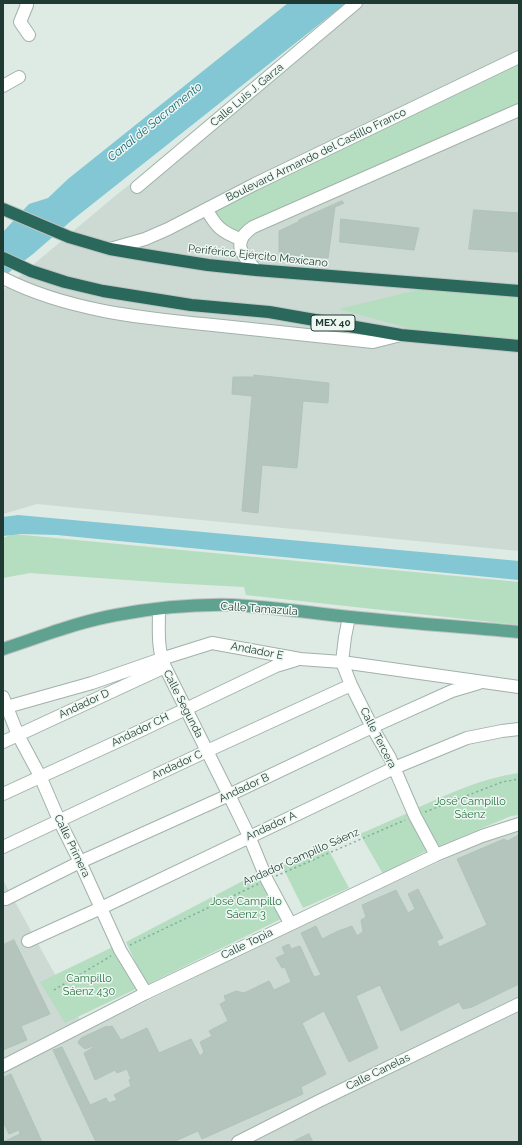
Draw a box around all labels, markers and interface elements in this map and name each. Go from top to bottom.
street label: Calle Luis J. Garza [208,61,286,129]
water label: Canal de Sacramento [105,79,205,165]
street label: Boulevard Armando del Castillo Franco [224,105,408,205]
street label: Periférico Ejército Mexicano [188,242,328,270]
road number: MEX 40 [311,315,355,331]
street label: Calle Tamazula [220,600,298,618]
street label: Andador E [230,639,284,663]
street label: Calle Segunda [160,668,206,740]
street label: Andador D [56,686,112,722]
street label: Calle Tercera [357,705,399,771]
street label: Andador CH [109,710,171,750]
street label: Andador C [150,748,204,782]
street label: Andador B [217,771,271,805]
park label: José Campillo Sáenz [434,795,506,821]
street label: Andador A [244,809,298,843]
street label: Calle Primera [51,812,93,880]
street label: Andador Campillo Sáenz [241,825,361,889]
park label: José Campillo Sáenz 3 [210,895,282,921]
street label: Calle Topia [219,926,275,962]
park label: Campillo Sáenz 430 [63,972,115,998]
street label: Calle Canelas [344,1051,412,1093]

